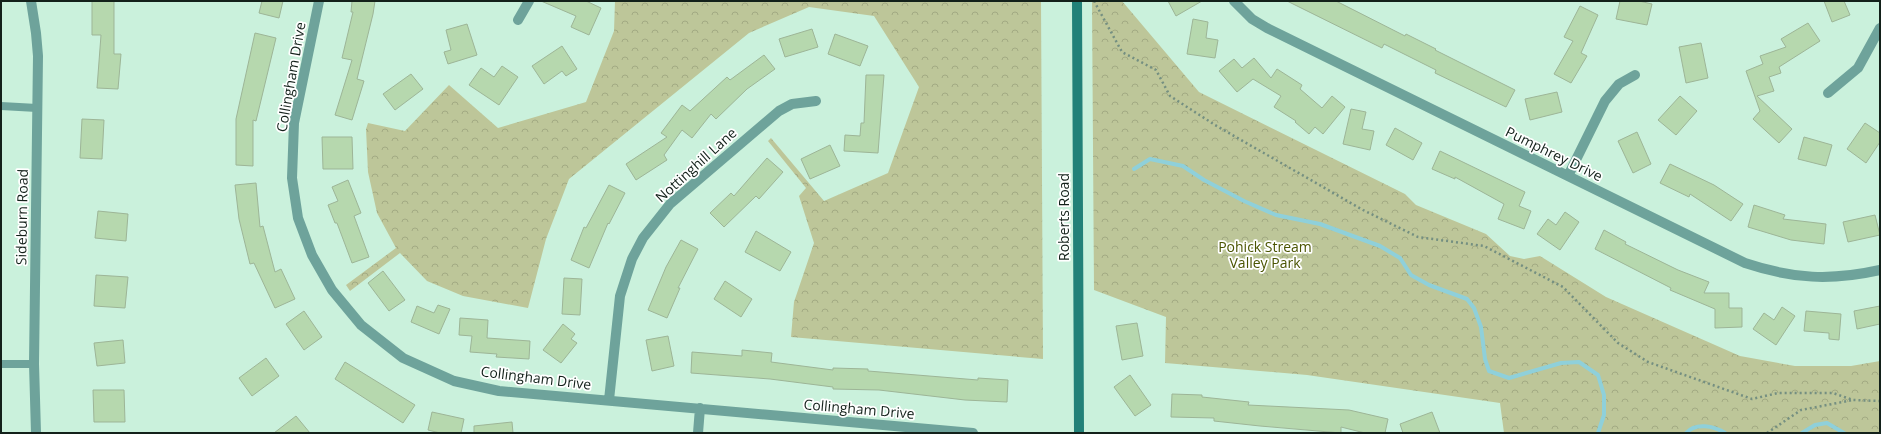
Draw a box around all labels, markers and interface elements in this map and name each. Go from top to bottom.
street label: Collingham Drive [271,20,310,133]
street label: Pumphrey Drive [1503,122,1606,185]
street label: Nottinghill Lane [651,123,740,206]
street label: Sideburn Road [11,169,32,265]
street label: Roberts Road [1054,173,1073,261]
park label: Pohick Stream Valley Park [1218,237,1312,272]
street label: Collingham Drive [480,361,593,394]
street label: Collingham Drive [803,394,915,423]

